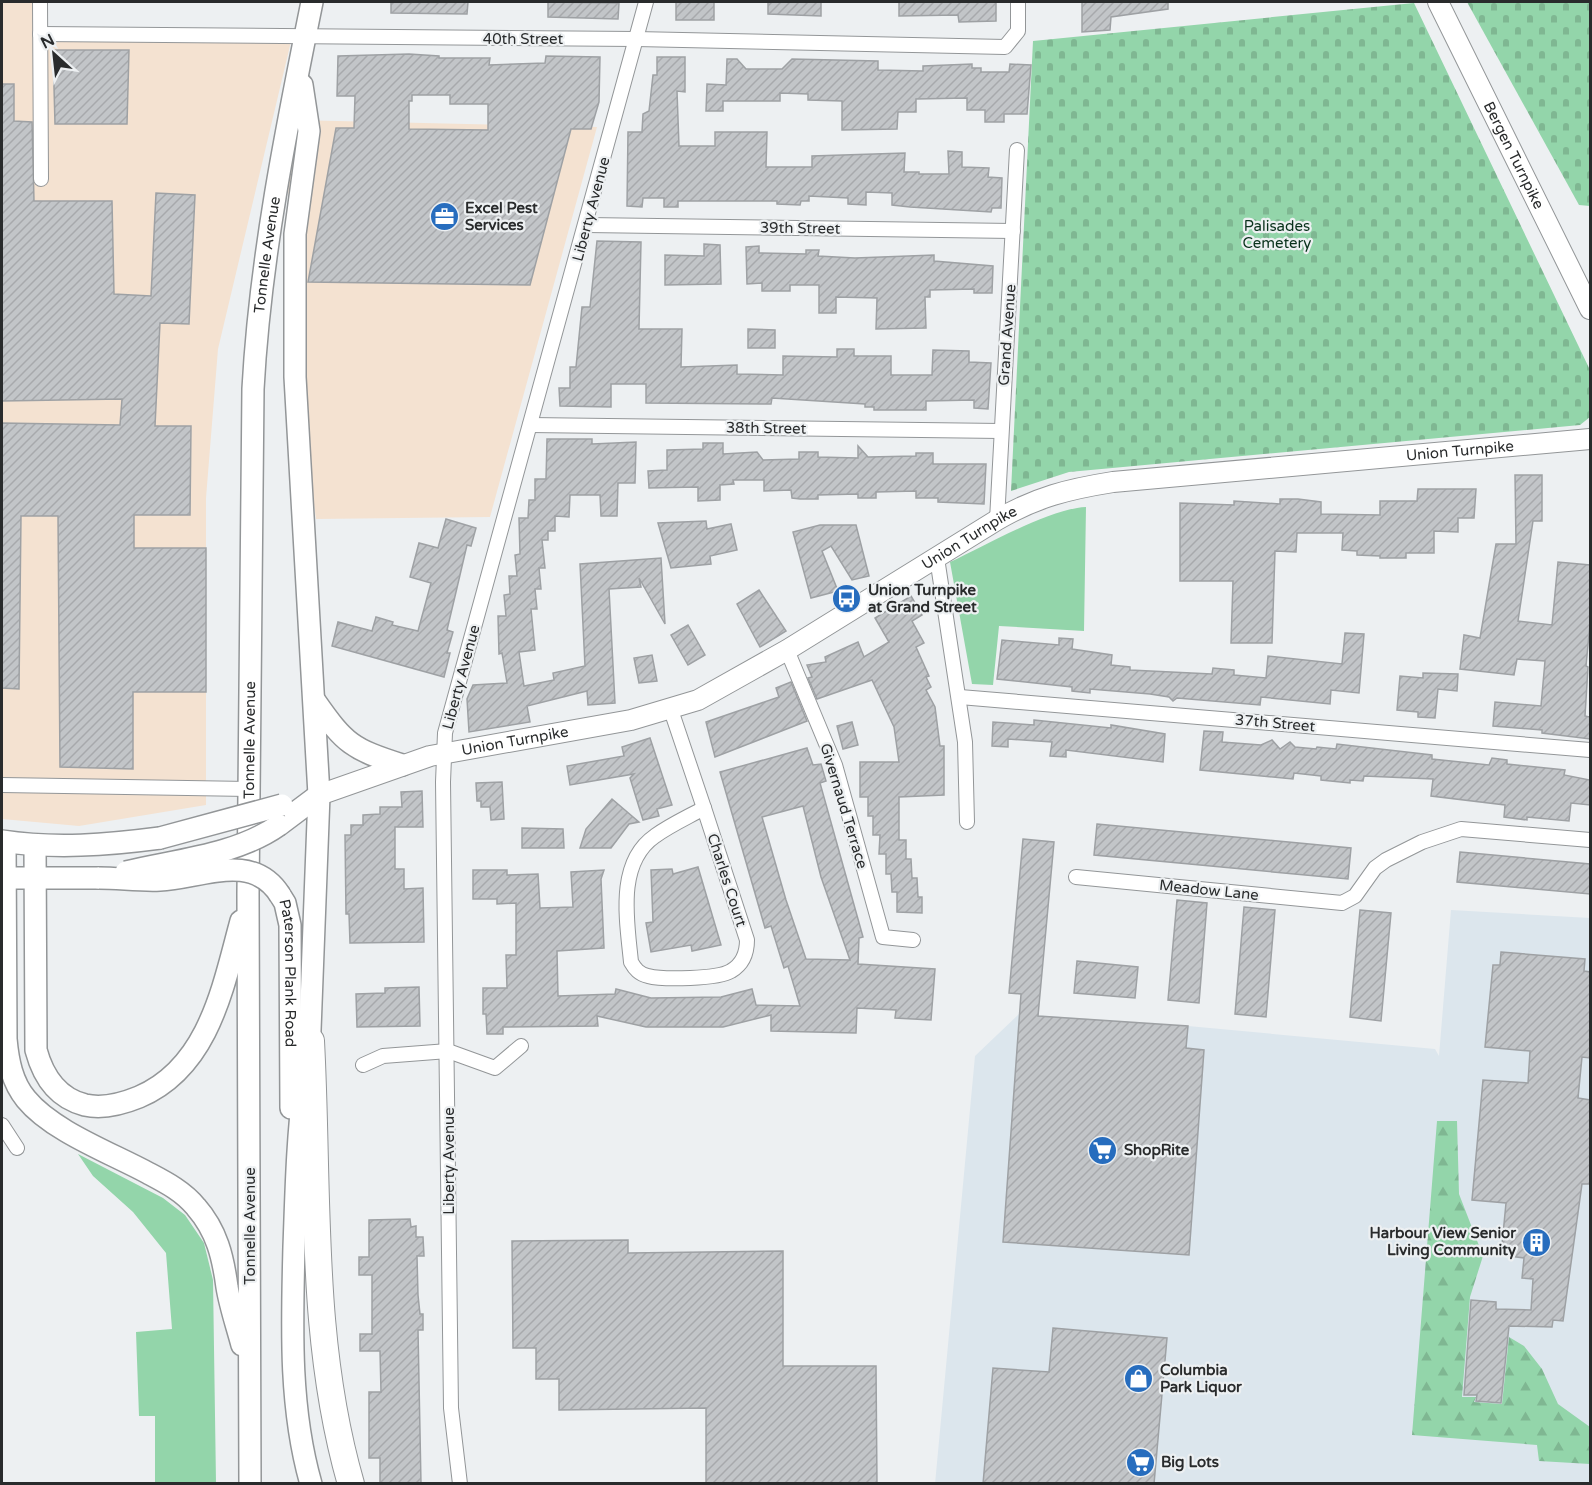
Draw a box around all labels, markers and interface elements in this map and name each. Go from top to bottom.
north arrow [24,24,84,84]
text: N [37,30,58,53]
street label: 40th Street [483,30,564,48]
street label: Bergen Turnpike [1480,99,1548,212]
street label: Liberty Avenue [568,155,614,263]
street label: Tonnelle Avenue [250,195,284,314]
place label: Excel Pest Services [465,199,538,234]
office icon: Excel Pest Services [428,201,460,233]
park label: Palisades Cemetery [1243,217,1311,252]
street label: 39th Street [760,218,841,238]
street label: Grand Avenue [994,284,1020,386]
street label: 38th Street [726,418,807,438]
street label: Union Turnpike [1405,437,1515,465]
street label: Union Turnpike [918,502,1020,573]
place label: Union Turnpike at Grand Street [868,581,977,616]
bus stop icon: Union Turnpike at Grand Street [831,583,863,615]
street label: Liberty Avenue [438,623,484,731]
street label: Tonnelle Avenue [240,681,259,799]
street label: 37th Street [1234,711,1316,735]
street label: Union Turnpike [460,722,570,759]
street label: Givernaud Terrace [816,741,872,871]
street label: Charles Court [703,831,751,929]
street label: Meadow Lane [1158,876,1260,904]
street label: Paterson Plank Road [275,897,300,1047]
street label: Liberty Avenue [440,1107,458,1215]
supermarket icon: ShopRite [1087,1134,1119,1166]
place label: ShopRite [1124,1141,1190,1160]
street label: Tonnelle Avenue [241,1167,259,1285]
place label: Harbour View Senior Living Community [1369,1224,1516,1260]
building icon: Harbour View Senior Living Community [1521,1226,1553,1258]
place label: Columbia Park Liquor [1160,1361,1242,1397]
shop icon: Columbia Park Liquor [1123,1363,1155,1395]
supermarket icon: Big Lots [1124,1446,1156,1478]
place label: Big Lots [1161,1453,1219,1472]

